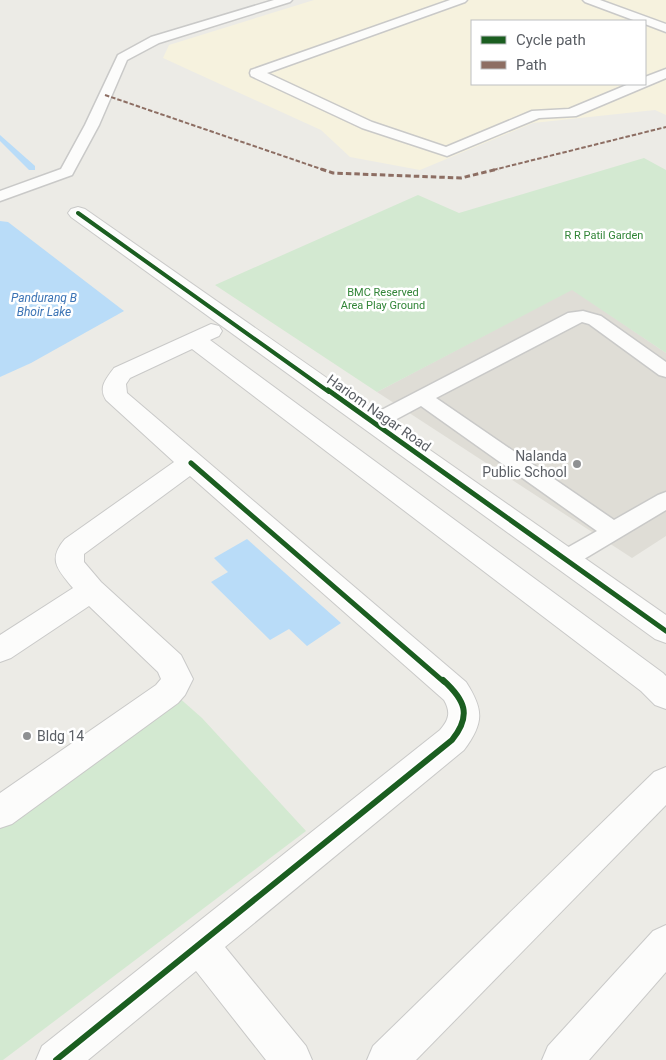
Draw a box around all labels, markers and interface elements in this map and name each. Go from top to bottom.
legend [471,20,646,85]
text: Cycle path [516,31,586,49]
text: Path [516,56,547,74]
park label: R R Patil Garden [565,229,643,242]
park label: BMC Reserved Area Play Ground [341,286,425,312]
water label: Pandurang B Bhoir Lake [11,291,77,319]
street label: Hariom Nagar Road [324,371,434,455]
place label: Nalanda Public School [482,448,567,480]
marker: Nalanda Public School [571,458,583,470]
place label: Bldg 14 [37,728,84,744]
marker: Bldg 14 [21,730,33,742]

